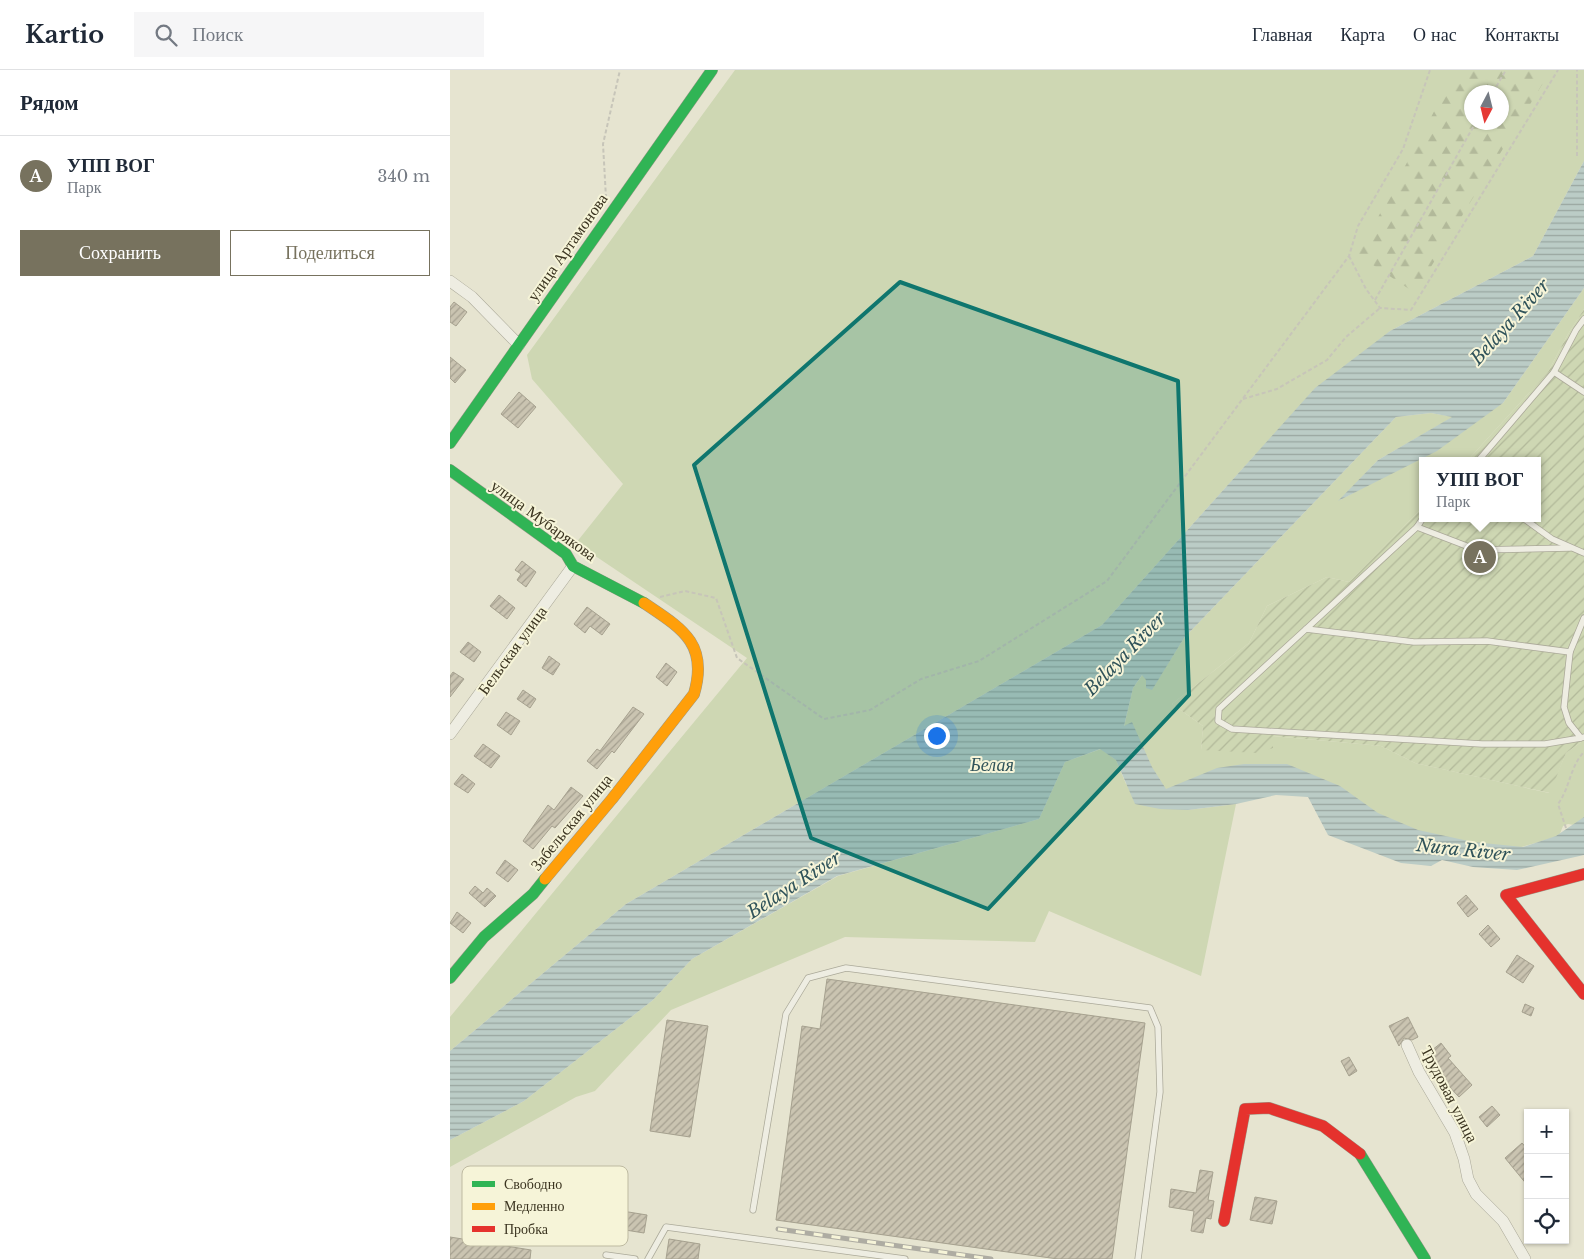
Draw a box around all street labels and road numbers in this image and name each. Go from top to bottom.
street label: улица Артамонова [522,189,612,305]
street label: улица Мубарякова [487,475,601,565]
street label: Бельская улица [473,602,551,698]
street label: Забельская улица [526,770,616,874]
street label: Трудовая улица [1417,1042,1483,1146]

